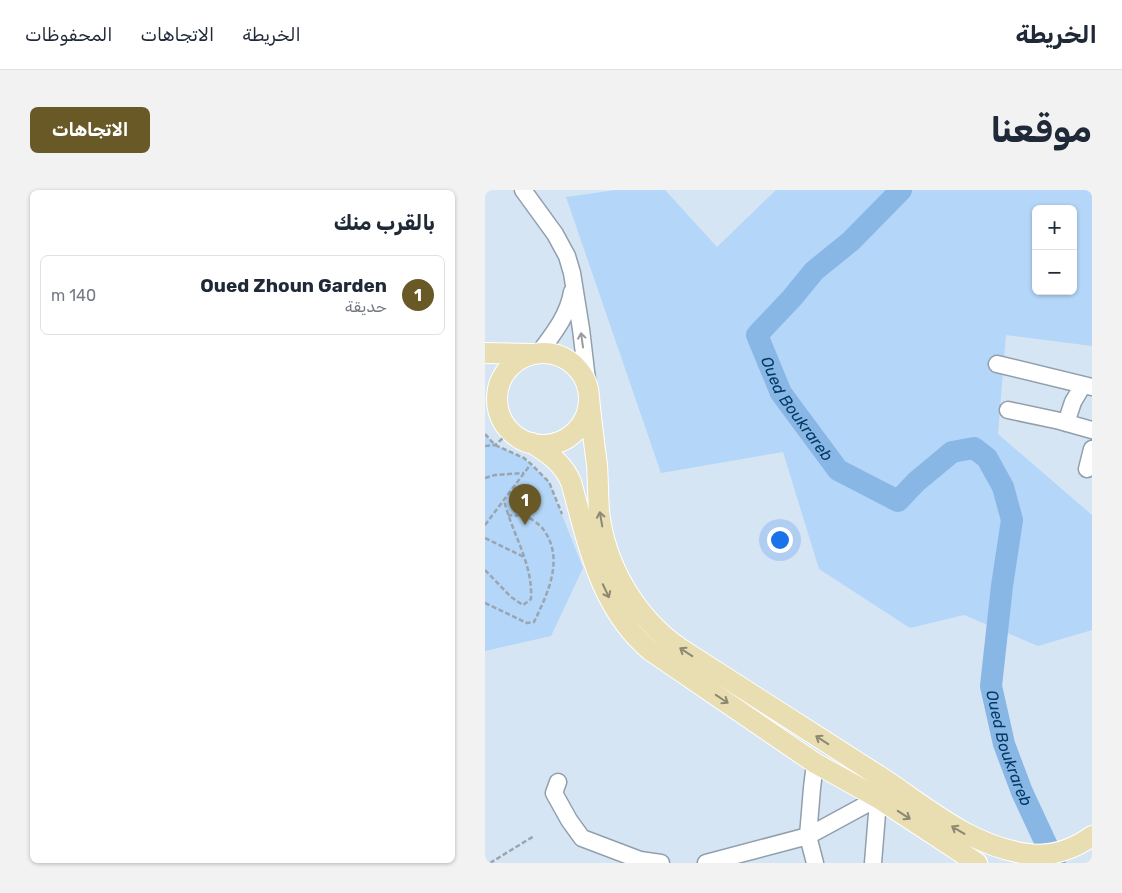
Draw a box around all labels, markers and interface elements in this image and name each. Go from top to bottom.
text: الخريطة [1016,21,1097,49]
text: المحفوظات [25,24,112,46]
text: الاتجاهات [140,24,214,46]
text: الخريطة [242,24,301,46]
button: الاتجاهات [30,107,150,153]
text: موقعنا [990,109,1092,151]
map controls [1032,205,1077,295]
button: + [1032,205,1077,250]
text: بالقرب منك [334,210,435,235]
button: − [1032,250,1077,295]
text: Oued Zhoun Garden [200,274,387,297]
text: 140 m [51,286,96,305]
text: 1 [414,286,422,305]
text: حديقة [345,297,387,316]
one-way arrow [577,332,587,348]
water label: Oued Boukrareb [757,354,837,465]
pin: 1 [509,484,541,525]
one-way arrow [595,512,605,528]
your location [767,527,793,553]
one-way arrow [601,583,611,598]
one-way arrow [679,647,693,657]
water label: Oued Boukrareb [982,688,1036,809]
one-way arrow [715,695,729,705]
one-way arrow [815,735,829,746]
one-way arrow [896,810,910,820]
one-way arrow [951,824,965,834]

